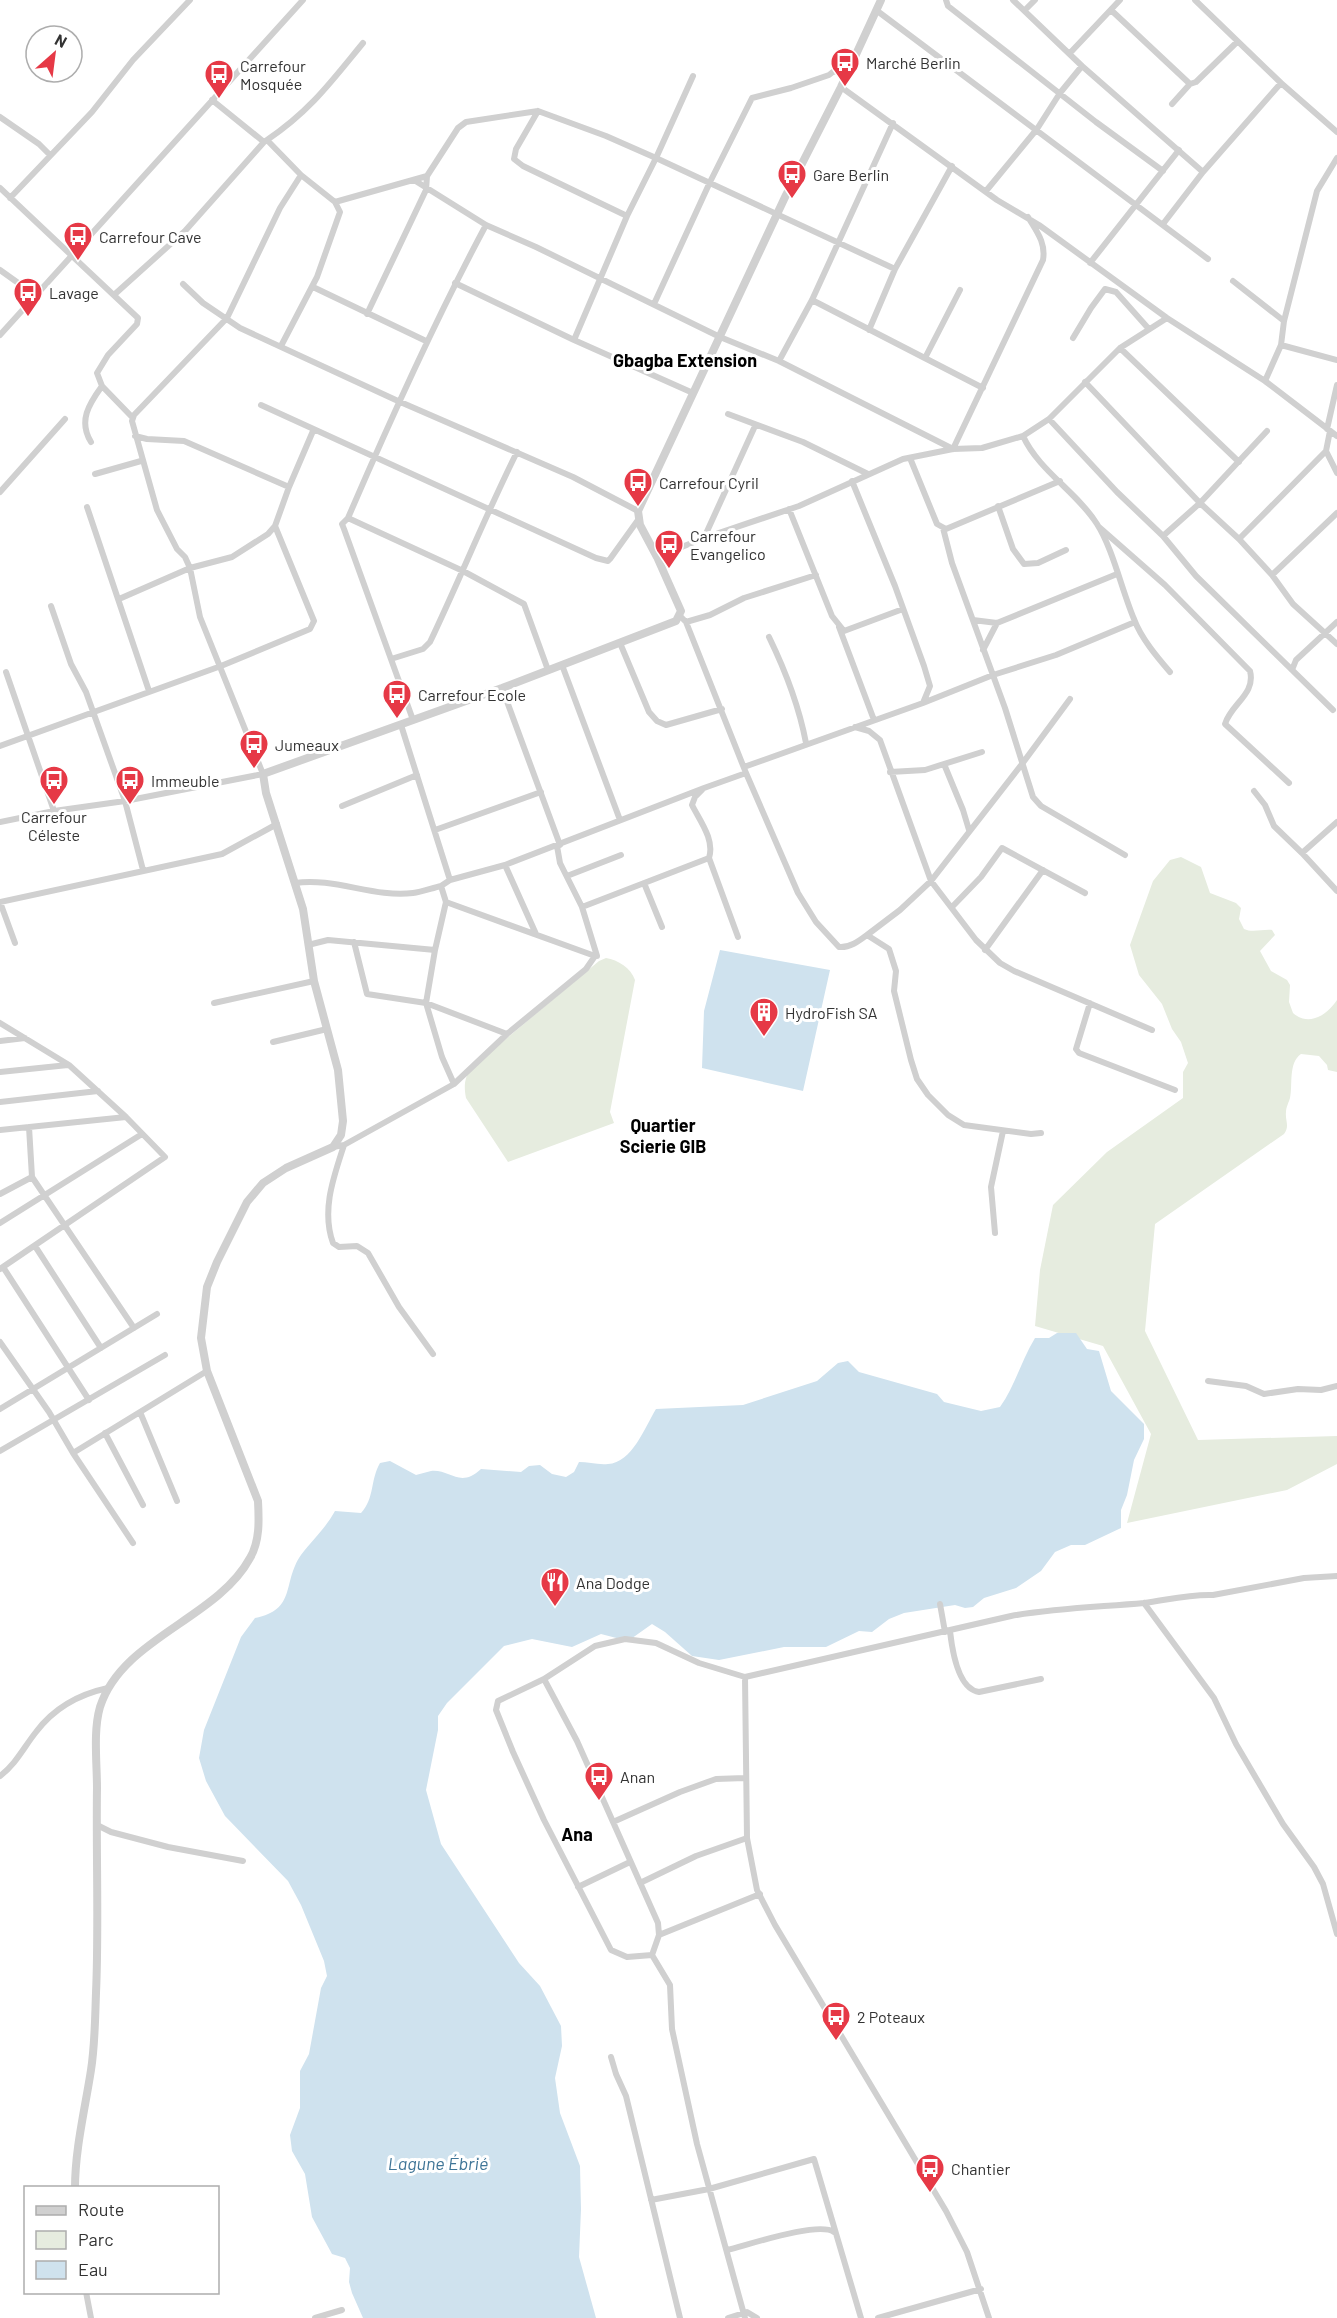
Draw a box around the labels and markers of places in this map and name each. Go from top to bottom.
bus stop icon: Marché Berlin [829,46,861,88]
place label: Marché Berlin [866,53,961,72]
place label: Carrefour Mosquée [240,56,306,93]
bus stop icon: Carrefour Mosquée [203,58,235,100]
bus stop icon: Gare Berlin [776,158,808,200]
place label: Gare Berlin [813,165,889,184]
bus stop icon: Carrefour Cave [62,220,94,262]
place label: Carrefour Cave [99,227,202,246]
bus stop icon: Lavage [12,276,44,318]
place label: Lavage [49,283,99,302]
bus stop icon: Carrefour Cyril [622,466,654,508]
place label: Carrefour Cyril [659,473,759,492]
place label: Carrefour Evangelico [690,526,766,563]
bus stop icon: Carrefour Evangelico [653,528,685,570]
bus stop icon: Carrefour Ecole [381,678,413,720]
place label: Carrefour Ecole [418,685,526,704]
bus stop icon: Jumeaux [238,728,270,770]
place label: Jumeaux [275,735,339,754]
bus stop icon: Carrefour Céleste [38,764,70,806]
bus stop icon: Immeuble [114,764,146,806]
place label: Immeuble [151,771,220,790]
place label: Carrefour Céleste [21,807,87,844]
building icon: HydroFish SA [748,996,780,1038]
place label: HydroFish SA [785,1003,878,1022]
restaurant icon: Ana Dodge [539,1566,571,1608]
place label: Ana Dodge [576,1573,650,1592]
bus stop icon: Anan [583,1760,615,1802]
place label: Anan [620,1767,655,1786]
bus stop icon: 2 Poteaux [820,2000,852,2042]
place label: 2 Poteaux [857,2007,925,2026]
bus stop icon: Chantier [914,2152,946,2194]
place label: Chantier [951,2159,1011,2178]

